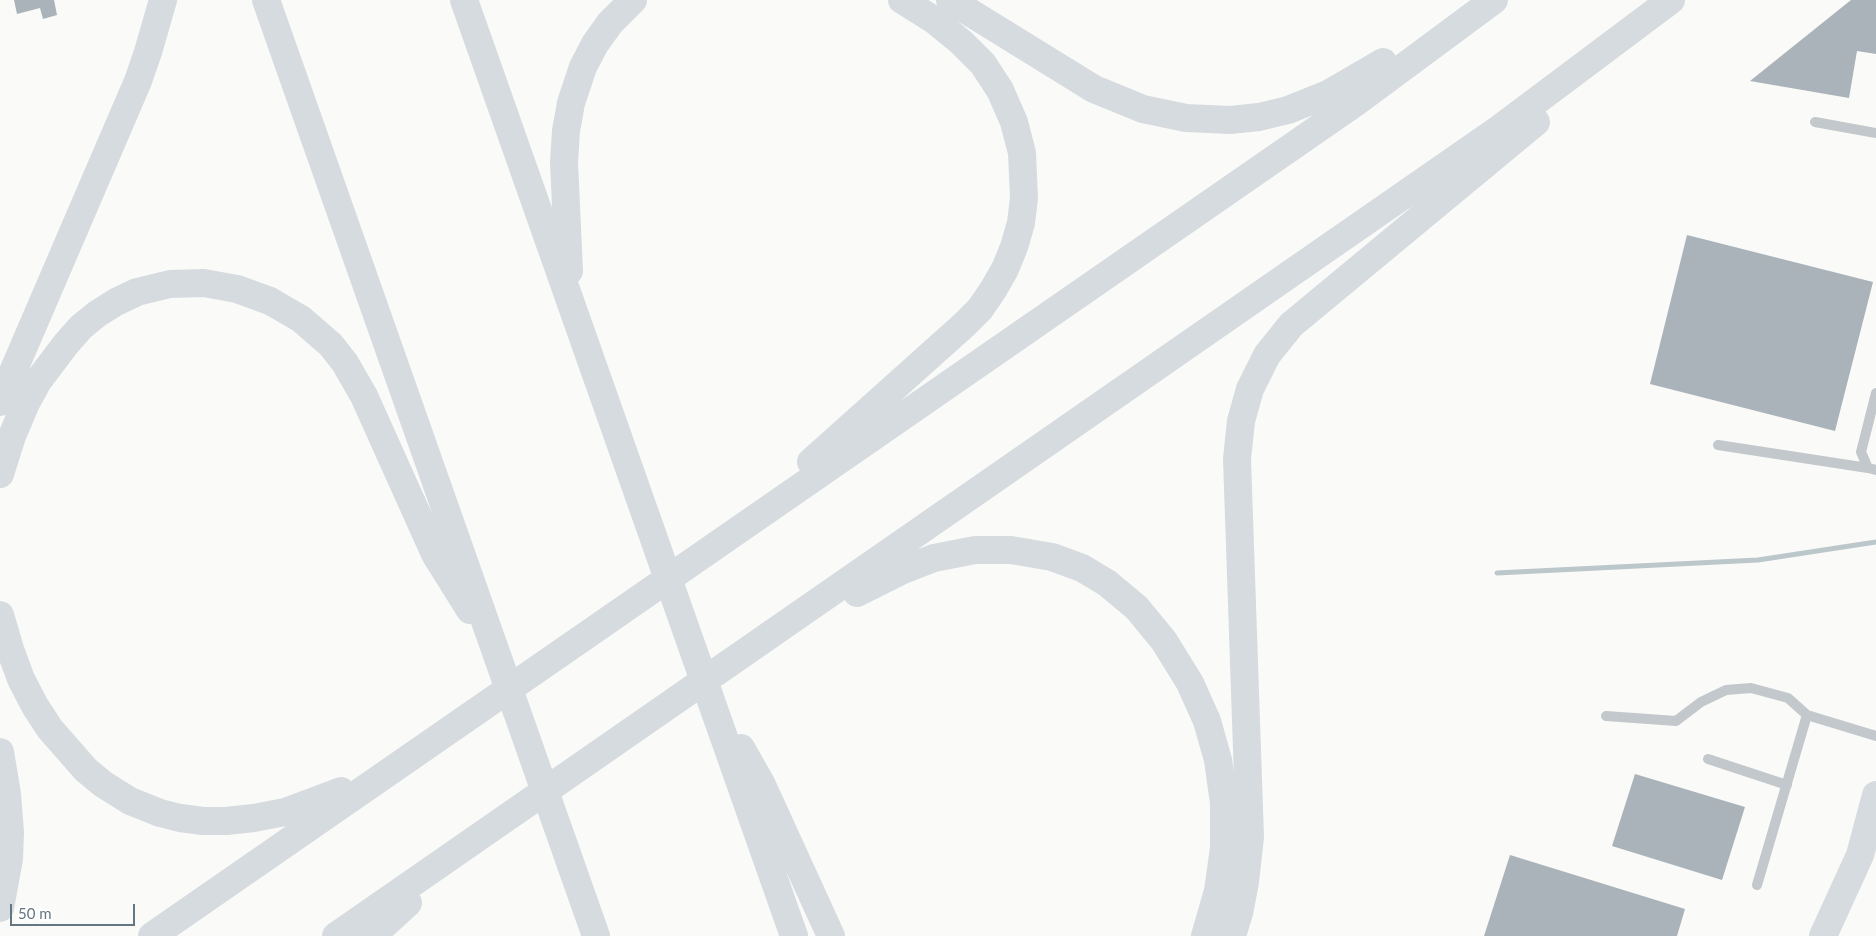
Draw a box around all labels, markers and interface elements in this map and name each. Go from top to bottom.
scale bar [12,894,138,926]
text: 50 m [18,904,52,922]

